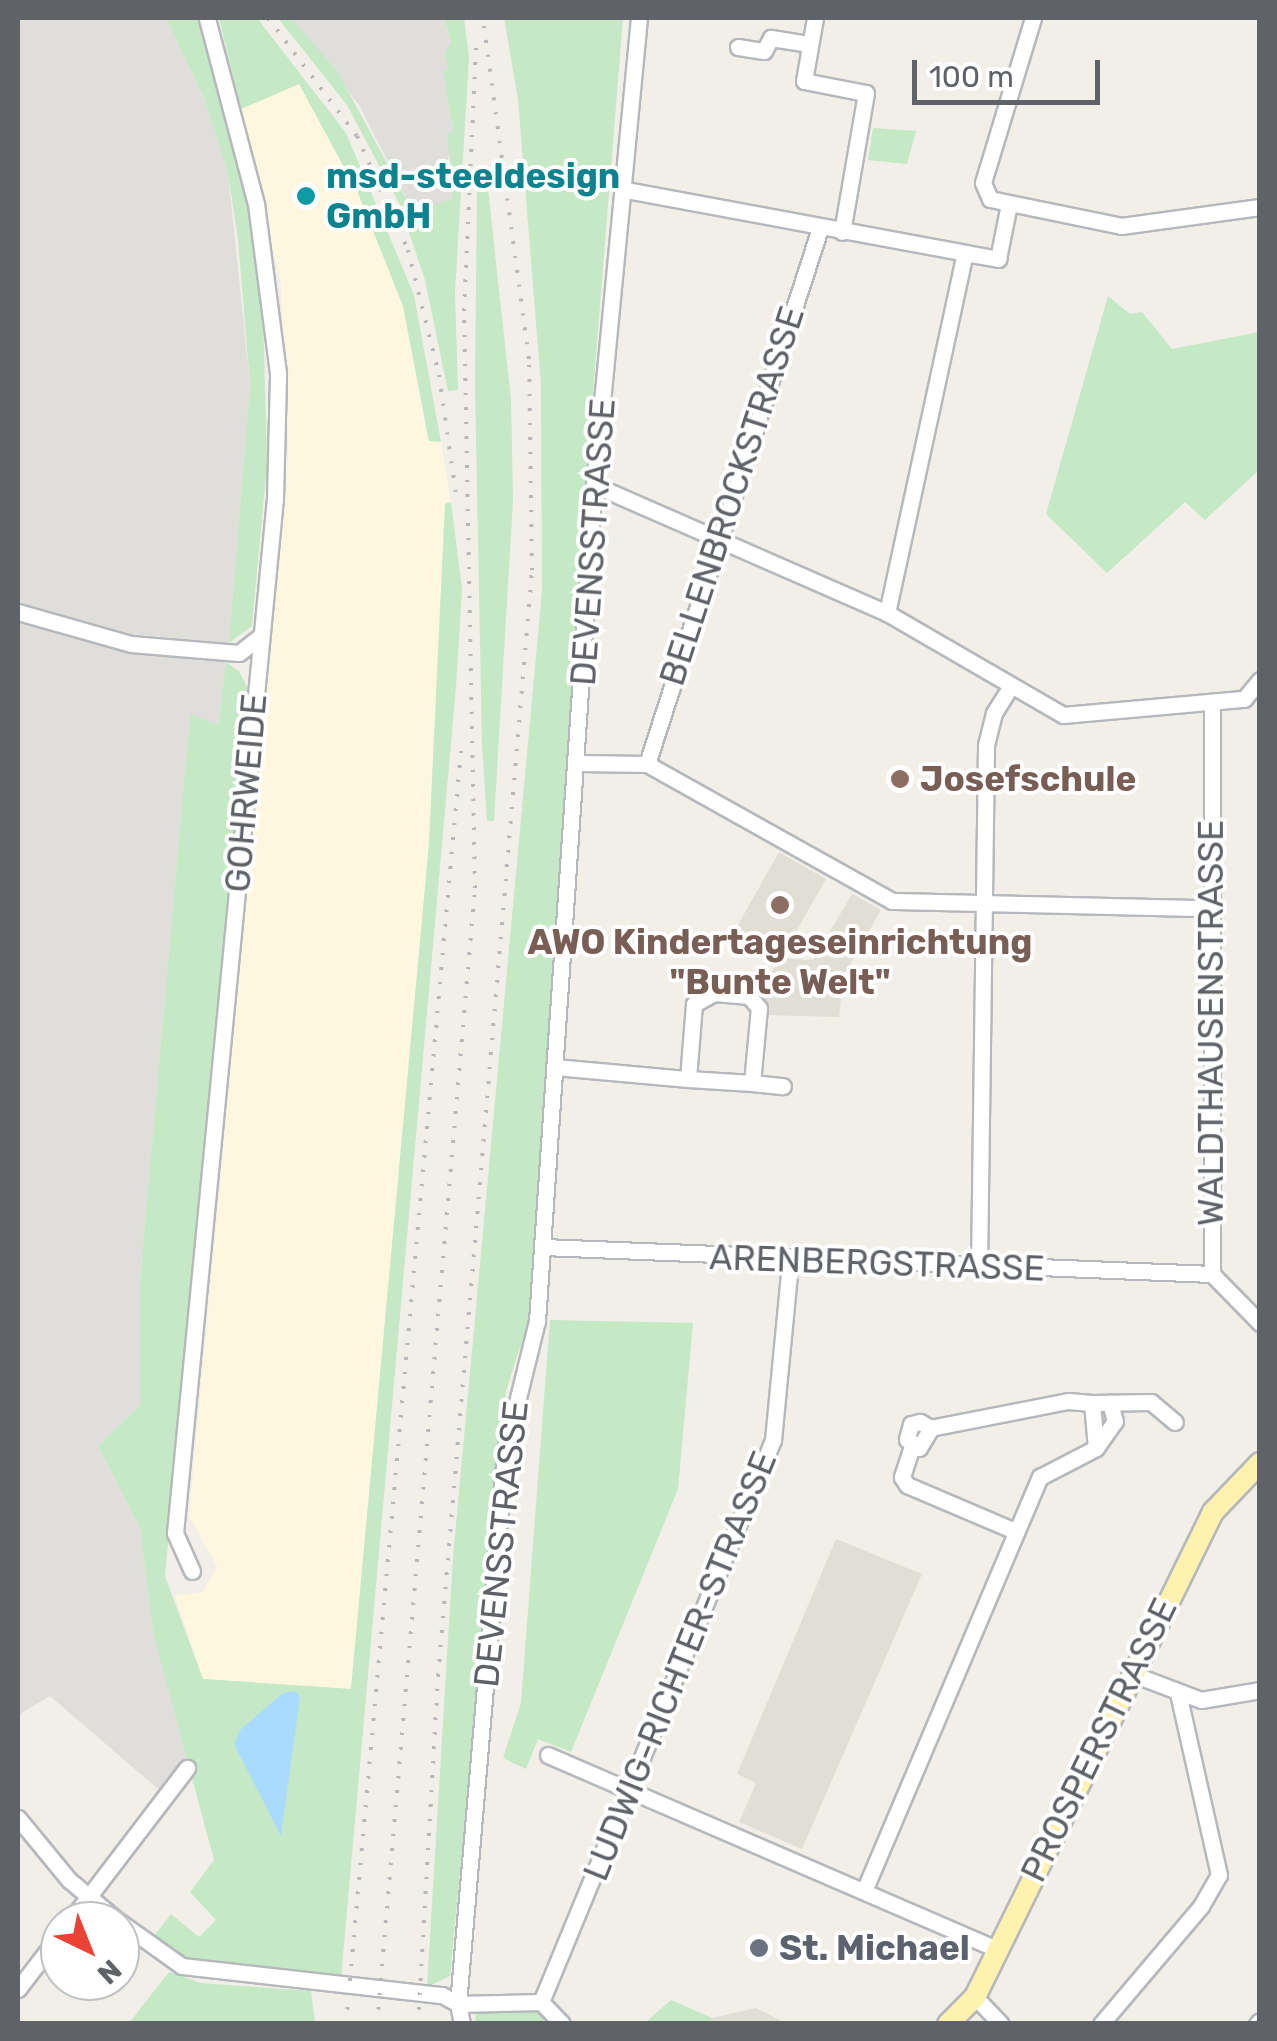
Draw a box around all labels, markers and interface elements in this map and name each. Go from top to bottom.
scale bar [917,40,1104,102]
text: 100 m [929,59,1014,95]
place label: msd-steeldesign GmbH [326,155,620,237]
marker: msd-steeldesign GmbH [295,185,317,207]
street label: BELLENBROCKSTRASSE [651,301,813,691]
street label: DEVENSSTRASSE [562,397,624,687]
street label: GOHRWEIDE [216,692,276,894]
place label: Josefschule [920,758,1136,800]
marker: Josefschule [889,768,911,790]
street label: WALDTHAUSENSTRASSE [1190,820,1232,1226]
marker: AWO Kindertageseinrichtung "Bunte Welt" [769,894,791,916]
place label: AWO Kindertageseinrichtung "Bunte Welt" [528,921,1032,1003]
street label: ARENBERGSTRASSE [708,1236,1046,1290]
street label: DEVENSSTRASSE [465,1399,537,1689]
street label: LUDWIG-RICHTER-STRASSE [575,1445,785,1887]
street label: PROSPERSTRASSE [1012,1591,1186,1889]
north arrow [40,1901,140,2001]
place label: St. Michael [779,1927,970,1969]
marker: St. Michael [748,1937,770,1959]
text: N [91,1953,128,1991]

